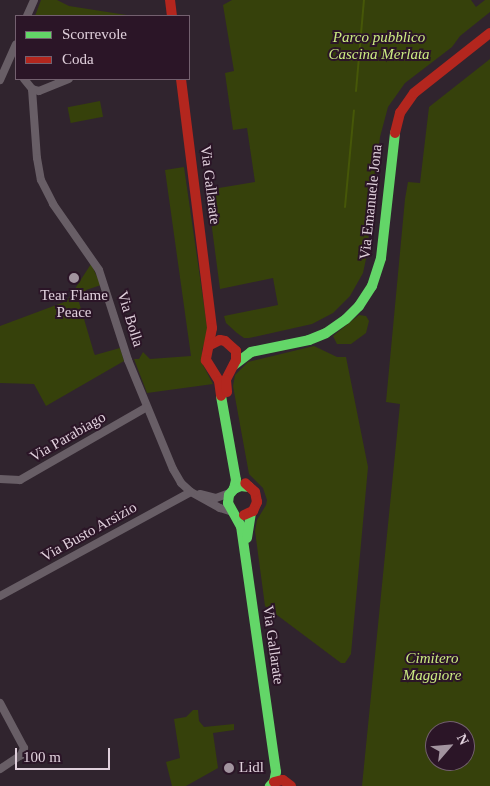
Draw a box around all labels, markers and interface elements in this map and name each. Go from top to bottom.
legend [15,15,190,80]
text: Scorrevole [62,26,127,42]
park label: Parco pubblico Cascina Merlata [328,28,430,63]
text: Coda [62,51,94,67]
street label: Via Gallarate [196,144,224,226]
street label: Via Emanuele Jona [356,144,386,260]
marker: Tear Flame Peace [68,272,80,284]
place label: Tear Flame Peace [40,286,108,321]
street label: Via Bolla [113,289,147,349]
street label: Via Parabiago [27,408,109,466]
street label: Via Busto Arsizio [38,498,140,566]
street label: Via Gallarate [259,604,287,686]
park label: Cimitero Maggiore [403,649,461,684]
north arrow [425,721,475,771]
text: N [454,732,472,747]
scale bar [18,738,112,770]
text: 100 m [23,749,61,765]
place label: Lidl [239,759,264,777]
marker: Lidl [223,762,235,774]

